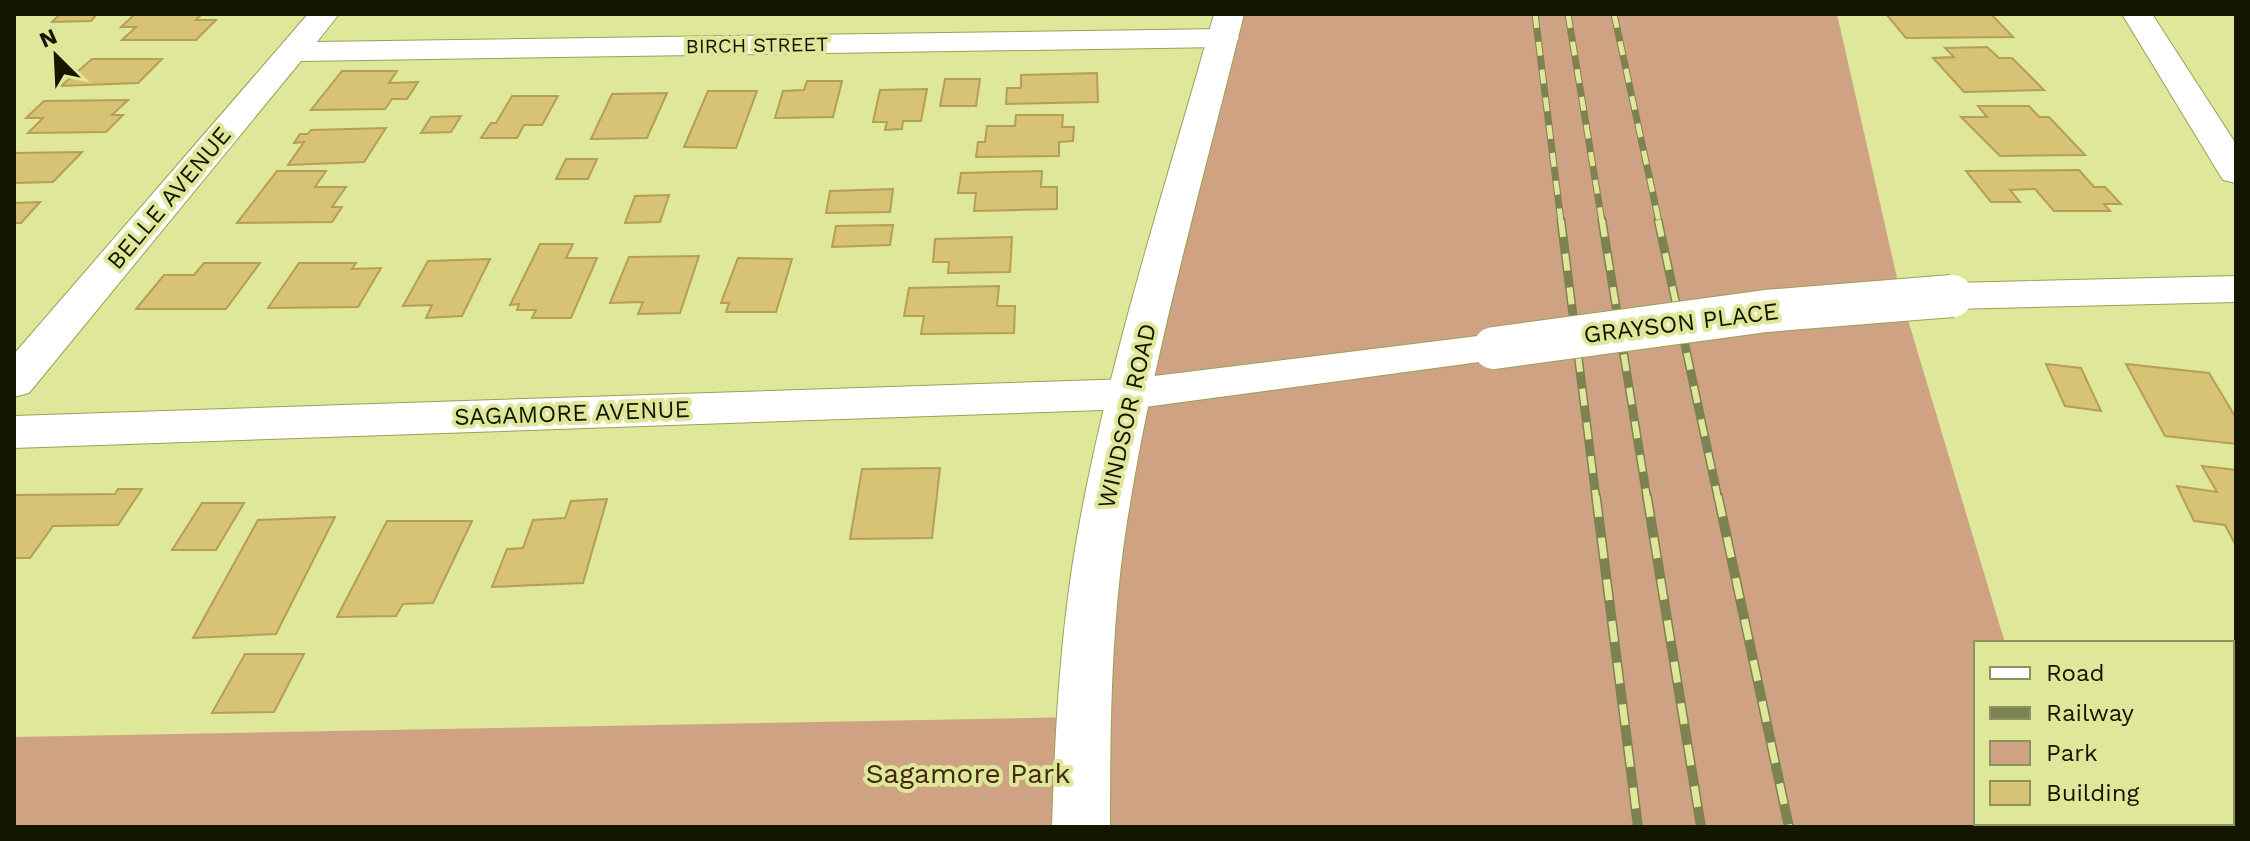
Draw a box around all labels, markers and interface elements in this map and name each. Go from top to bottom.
north arrow [16,16,96,96]
text: N [36,23,61,53]
street label: BIRCH STREET [686,32,828,58]
street label: BELLE AVENUE [101,121,237,275]
street label: GRAYSON PLACE [1582,297,1780,349]
street label: WINDSOR ROAD [1092,321,1162,511]
street label: SAGAMORE AVENUE [454,395,690,431]
legend [1974,641,2234,825]
text: Road [2046,659,2105,687]
text: Railway [2046,699,2135,727]
text: Park [2046,739,2098,767]
park label: Sagamore Park [866,757,1070,790]
text: Building [2046,779,2139,807]

